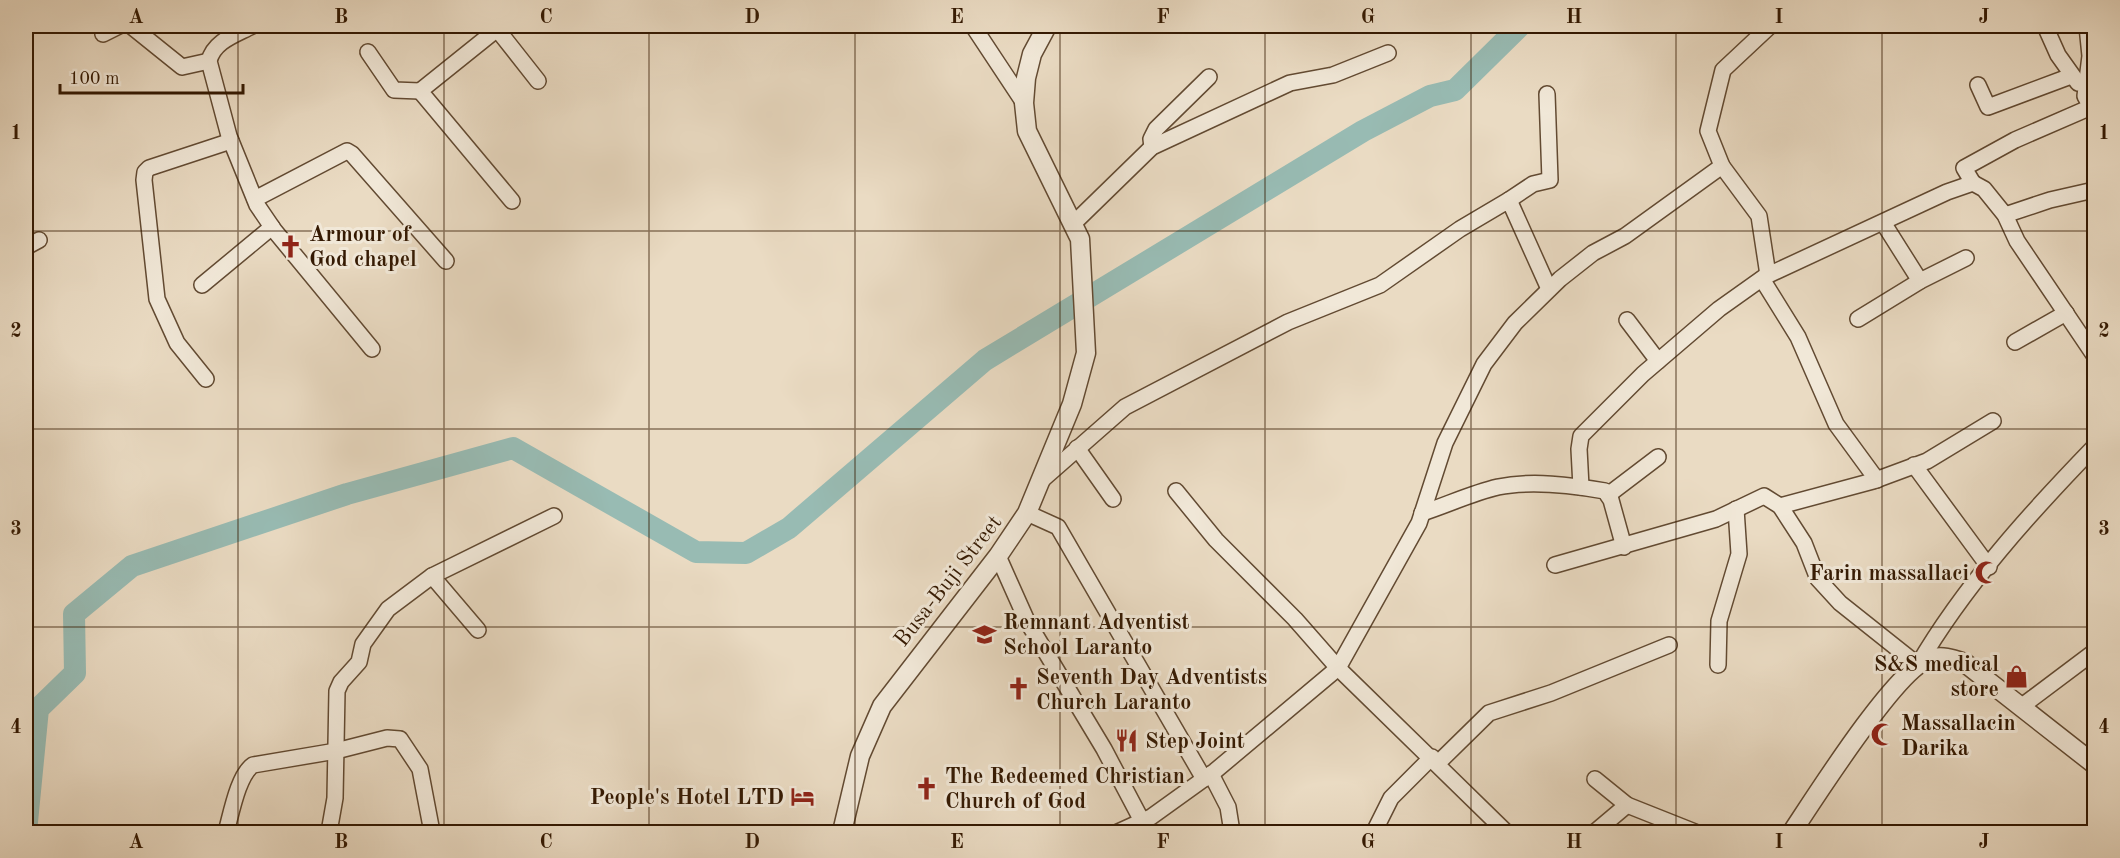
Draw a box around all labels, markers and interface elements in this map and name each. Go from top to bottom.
text: A [128,8,144,28]
text: B [334,8,348,28]
text: C [539,8,553,28]
text: D [744,8,760,28]
text: E [950,8,964,28]
text: F [1156,8,1170,28]
text: G [1361,8,1375,28]
text: H [1566,8,1582,28]
text: I [1775,8,1783,28]
text: J [1979,8,1990,28]
scale bar [60,57,243,95]
text: 100 m [69,70,120,88]
text: 1 [10,124,22,144]
text: 1 [2098,124,2110,144]
place label: Armour of God chapel [309,224,417,271]
church icon: Armour of God chapel [278,233,304,259]
text: 2 [10,322,22,342]
text: 2 [2098,322,2110,342]
street label: Busa-Buji Street [891,511,1006,651]
text: 3 [10,520,22,540]
text: 3 [2098,520,2110,540]
mosque icon: Farin massallaci [1974,559,2000,585]
place label: Farin massallaci [1809,563,1969,585]
place label: Remnant Adventist School Laranto [1003,612,1190,659]
school or university icon: Remnant Adventist School Laranto [972,621,998,647]
place label: S&S medical store [1874,654,1999,701]
shop icon: S&S medical store [2004,663,2030,689]
place label: Seventh Day Adventists Church Laranto [1036,667,1267,714]
church icon: Seventh Day Adventists Church Laranto [1005,676,1031,702]
place label: Massallacin Darika [1901,713,2016,760]
text: 4 [10,718,22,738]
text: 4 [2098,718,2110,738]
mosque icon: Massallacin Darika [1870,722,1896,748]
restaurant icon: Step Joint [1114,727,1140,753]
place label: Step Joint [1145,731,1245,753]
place label: The Redeemed Christian Church of God [945,766,1185,813]
church icon: The Redeemed Christian Church of God [914,775,940,801]
hotel icon: People's Hotel LTD [789,783,815,809]
place label: People's Hotel LTD [590,787,784,809]
text: A [128,833,144,853]
text: B [334,833,348,853]
text: C [539,833,553,853]
text: D [744,833,760,853]
text: E [950,833,964,853]
text: F [1156,833,1170,853]
text: G [1361,833,1375,853]
text: H [1566,833,1582,853]
text: I [1775,833,1783,853]
text: J [1979,833,1990,853]

